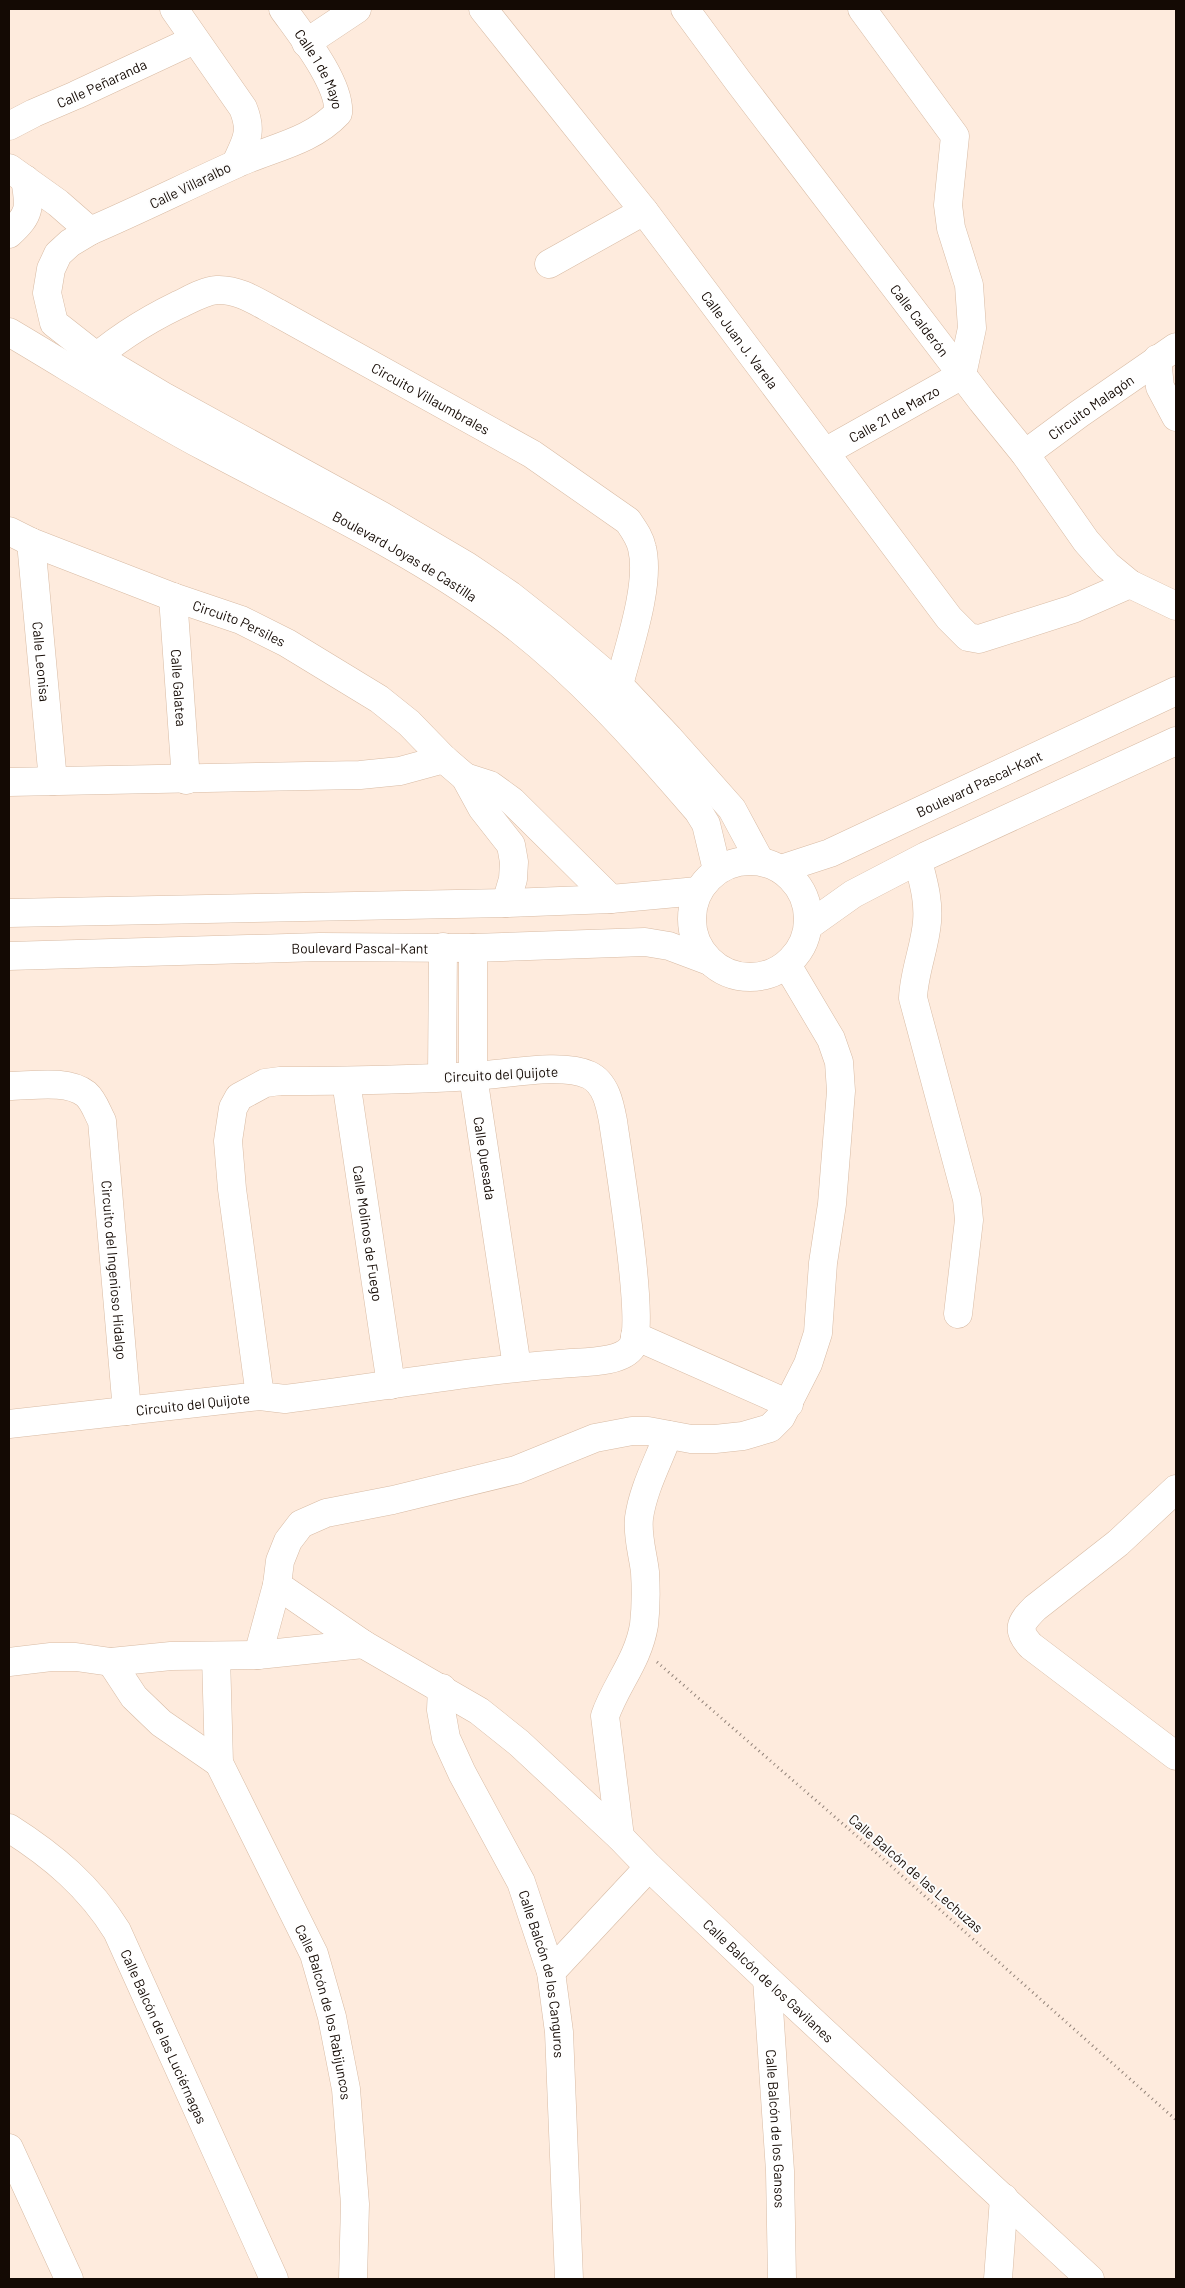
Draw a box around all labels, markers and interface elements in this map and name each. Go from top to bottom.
street label: Calle 1 de Mayo [292,25,347,110]
street label: Calle Peñaranda [54,55,149,111]
street label: Calle Villaralbo [147,158,233,212]
street label: Calle Calderón [887,281,953,360]
street label: Calle Juan J. Varela [698,287,782,392]
street label: Circuito Villaumbrales [369,358,493,438]
street label: Circuito Malagón [1044,370,1137,443]
street label: Calle 21 de Marzo [845,381,942,446]
street label: Boulevard Joyas de Castilla [330,507,481,605]
street label: Circuito Persiles [191,596,289,650]
street label: Calle Leonisa [30,621,54,702]
street label: Calle Galatea [168,648,191,727]
street label: Boulevard Pascal-Kant [913,746,1045,820]
street label: Boulevard Pascal-Kant [291,938,429,956]
street label: Circuito del Quijote [443,1063,559,1085]
street label: Calle Quesada [471,1115,500,1201]
street label: Calle Molinos de Fuego [350,1164,387,1302]
street label: Circuito del Ingenioso Hidalgo [99,1180,131,1360]
street label: Circuito del Quijote [135,1389,251,1418]
street label: Calle Balcón de las Lechuzas [845,1810,987,1936]
street label: Calle Balcón de los Canguros [516,1888,569,2059]
street label: Calle Balcón de los Gavilanes [700,1915,838,2046]
street label: Calle Balcón de los Rabijuncos [292,1921,355,2101]
street label: Calle Balcón de las Luciérnagas [118,1946,211,2126]
street label: Calle Balcón de los Gansos [763,2049,789,2209]

